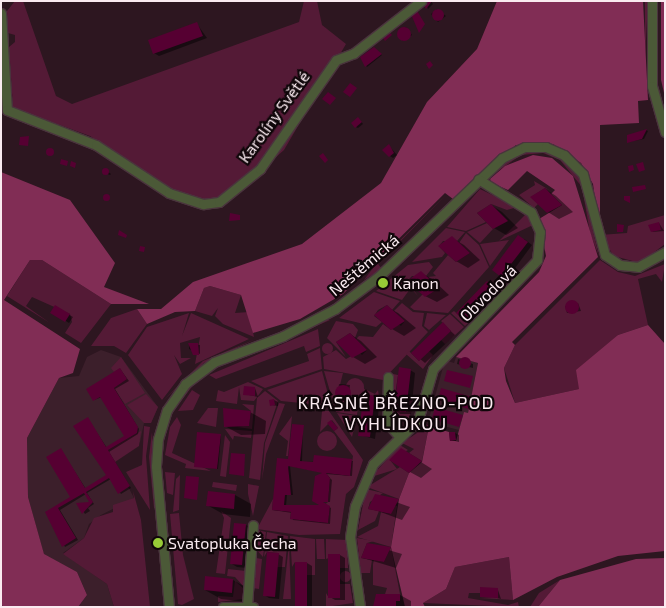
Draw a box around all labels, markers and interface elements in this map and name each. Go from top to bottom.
street label: Karolíny Světlé [234,67,314,167]
street label: Neštěmická [325,230,403,300]
street label: Obvodová [456,261,520,325]
place label: Kanon [393,273,439,293]
marker: Kanon [377,277,389,289]
district label: KRÁSNÉ BŘEZNO-POD VYHLÍDKOU [295,392,497,434]
place label: Svatopluka Čecha [168,533,296,553]
marker: Svatopluka Čecha [152,537,164,549]

